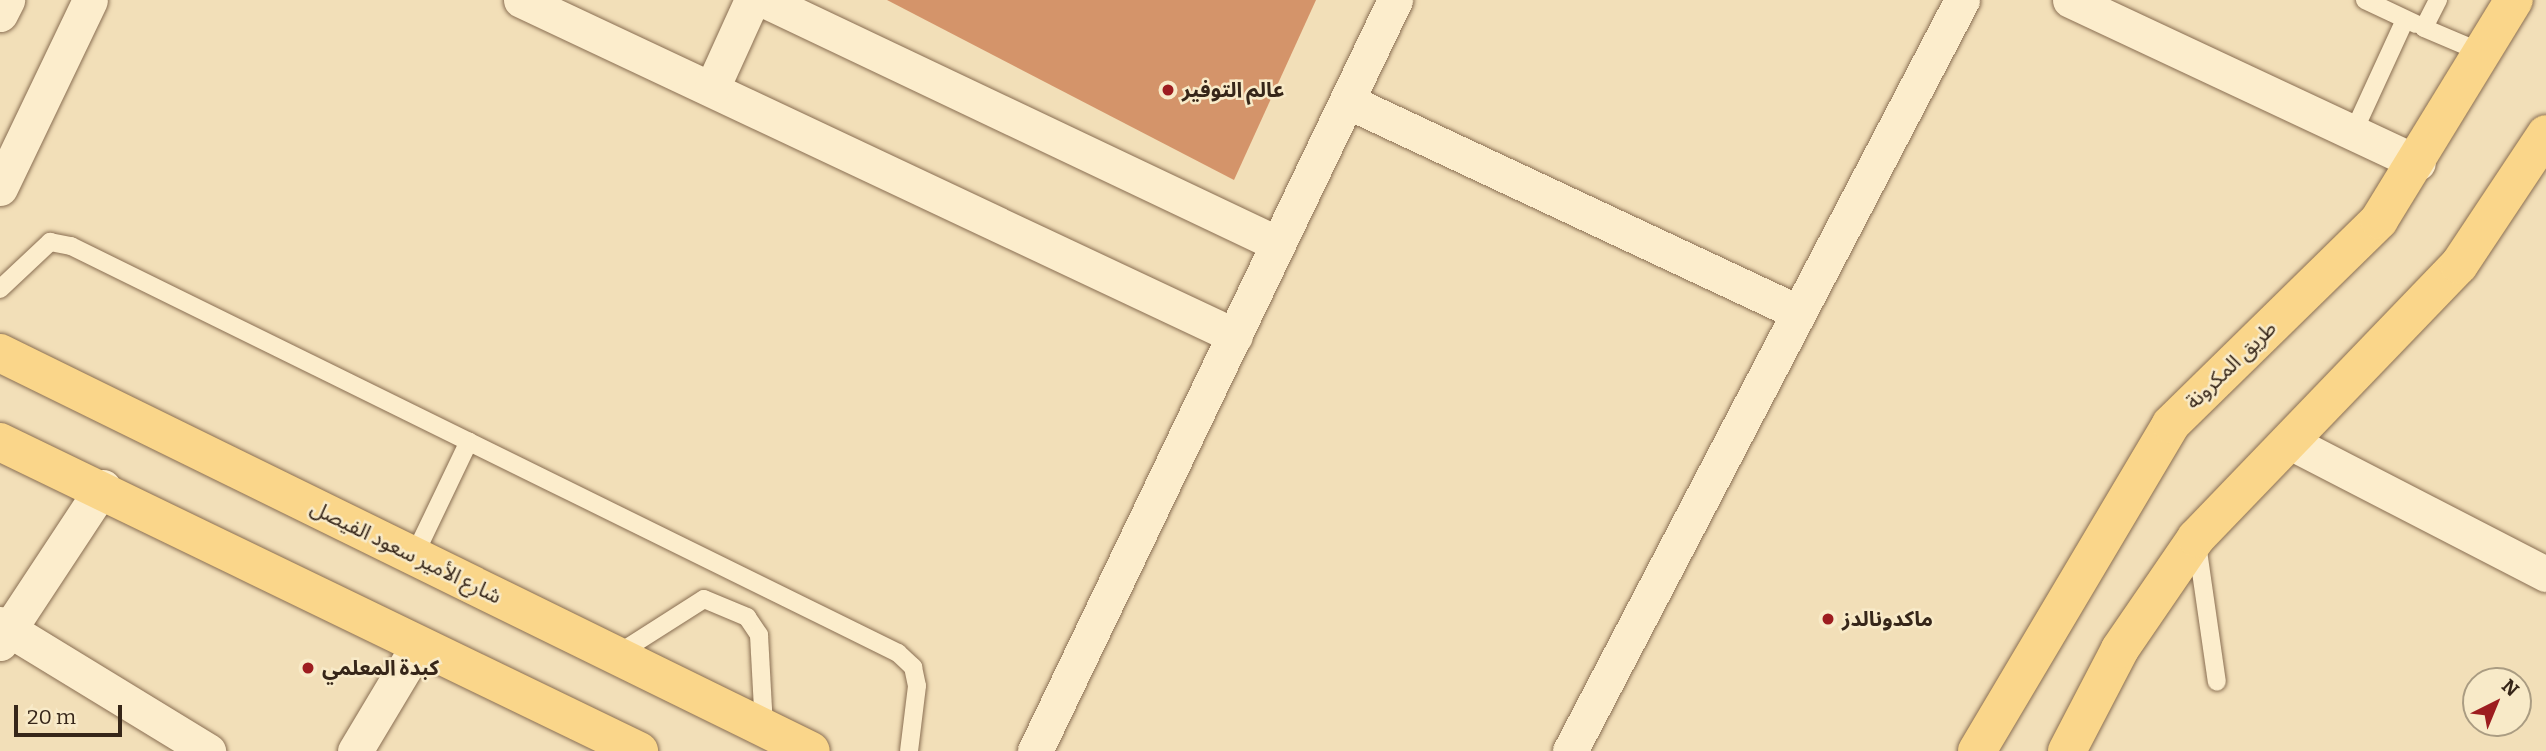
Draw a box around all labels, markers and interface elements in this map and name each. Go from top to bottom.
place label: عالم التوفير [1182,77,1284,103]
marker: عالم التوفير [1160,82,1176,98]
street label: طريق المكرونة [2180,316,2282,414]
street label: شارع الأمير سعود الفيصل [306,495,506,609]
place label: ماكدونالدز [1842,606,1933,632]
marker: ماكدونالدز [1820,611,1836,627]
place label: كبدة المعلمي [322,655,439,681]
marker: كبدة المعلمي [300,660,316,676]
north arrow [2462,667,2532,737]
text: N [2497,674,2524,701]
scale bar [18,692,126,736]
text: 20 m [27,704,76,730]

